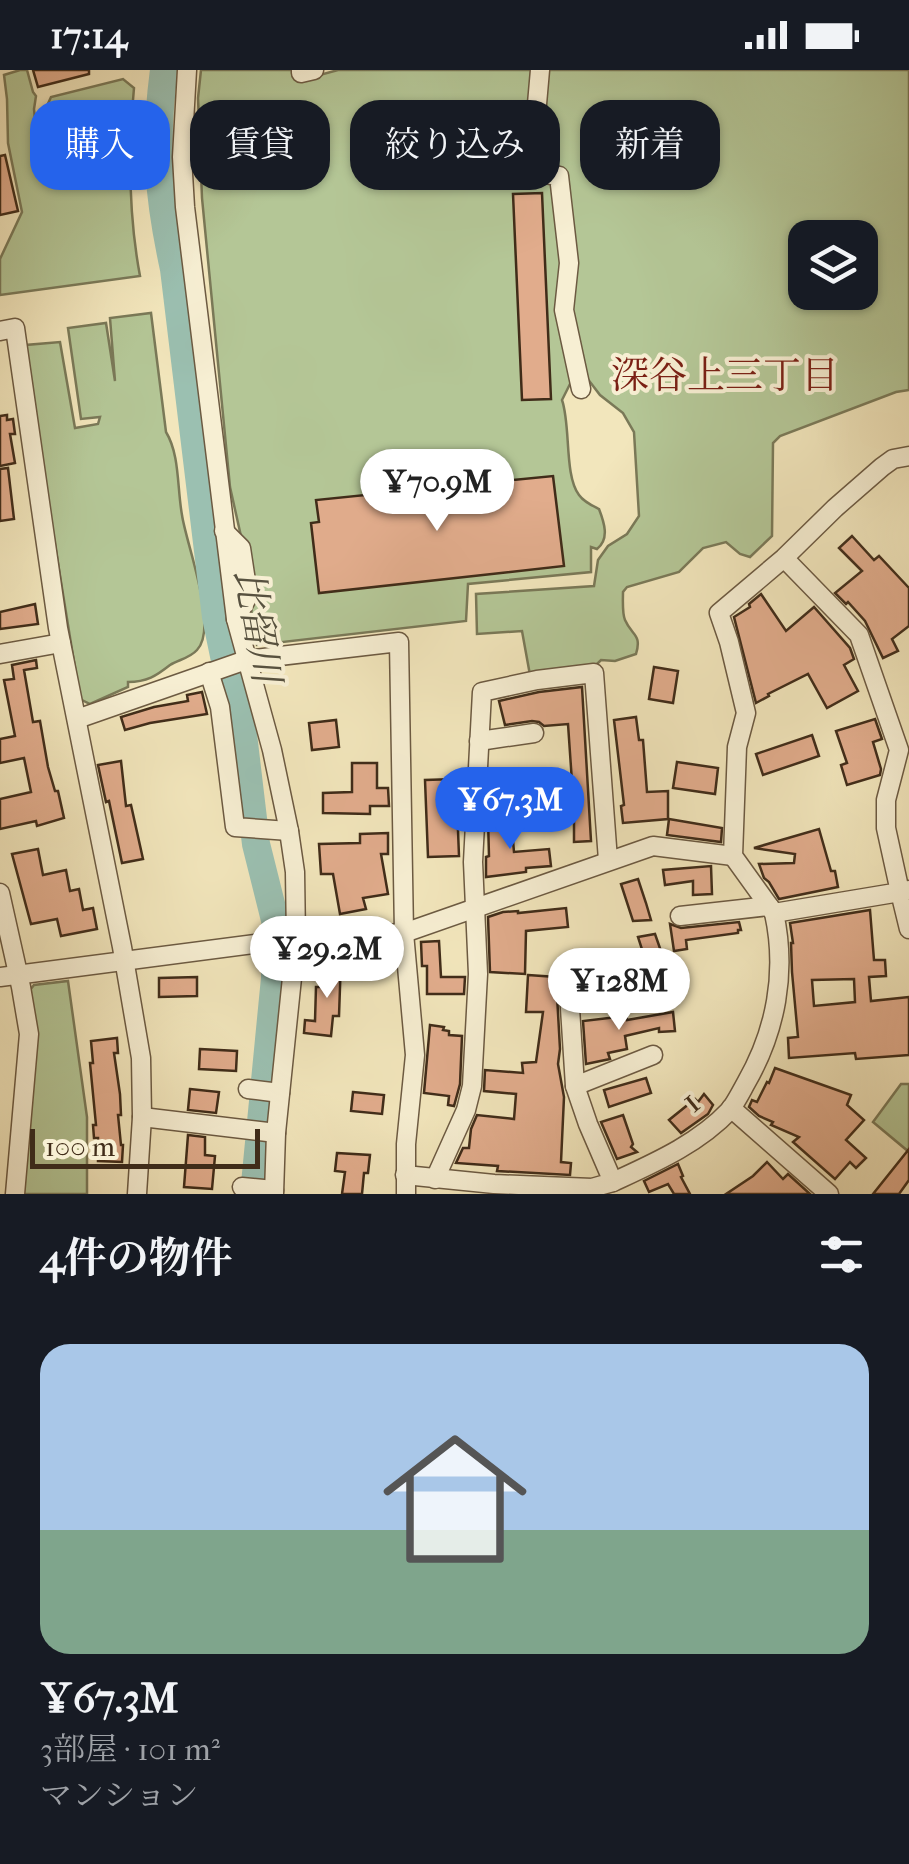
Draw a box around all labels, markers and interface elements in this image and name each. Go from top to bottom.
text: 17:14 [50,13,127,58]
chip: 購入 [30,100,170,190]
chip: 賃貸 [190,100,330,190]
chip: 絞り込み [350,100,560,190]
chip: 新着 [580,100,720,190]
map controls [788,220,878,310]
button: layers [788,220,878,310]
district label: 深谷上三丁目 [611,353,839,398]
pin: ¥70.9M [356,449,518,534]
text: ¥70.9M [382,463,492,500]
water label: 比留川 [225,566,290,690]
pin: ¥67.3M [429,767,591,852]
text: ¥67.3M [457,781,563,818]
pin: ¥29.2M [246,916,408,1001]
text: ¥29.2M [272,930,382,967]
pin: ¥128M [549,948,689,1033]
text: ¥128M [570,962,668,999]
street label: 1 [672,1082,708,1121]
scale bar [30,1124,260,1168]
text: 100 m [45,1130,115,1163]
icon: filters [814,1227,869,1282]
text: 4件の物件 [40,1234,233,1283]
icon: home [365,1409,545,1589]
text: ¥67.3M [40,1674,178,1723]
text: 3部屋 · 101 m² [40,1731,220,1768]
text: マンション [40,1777,199,1814]

